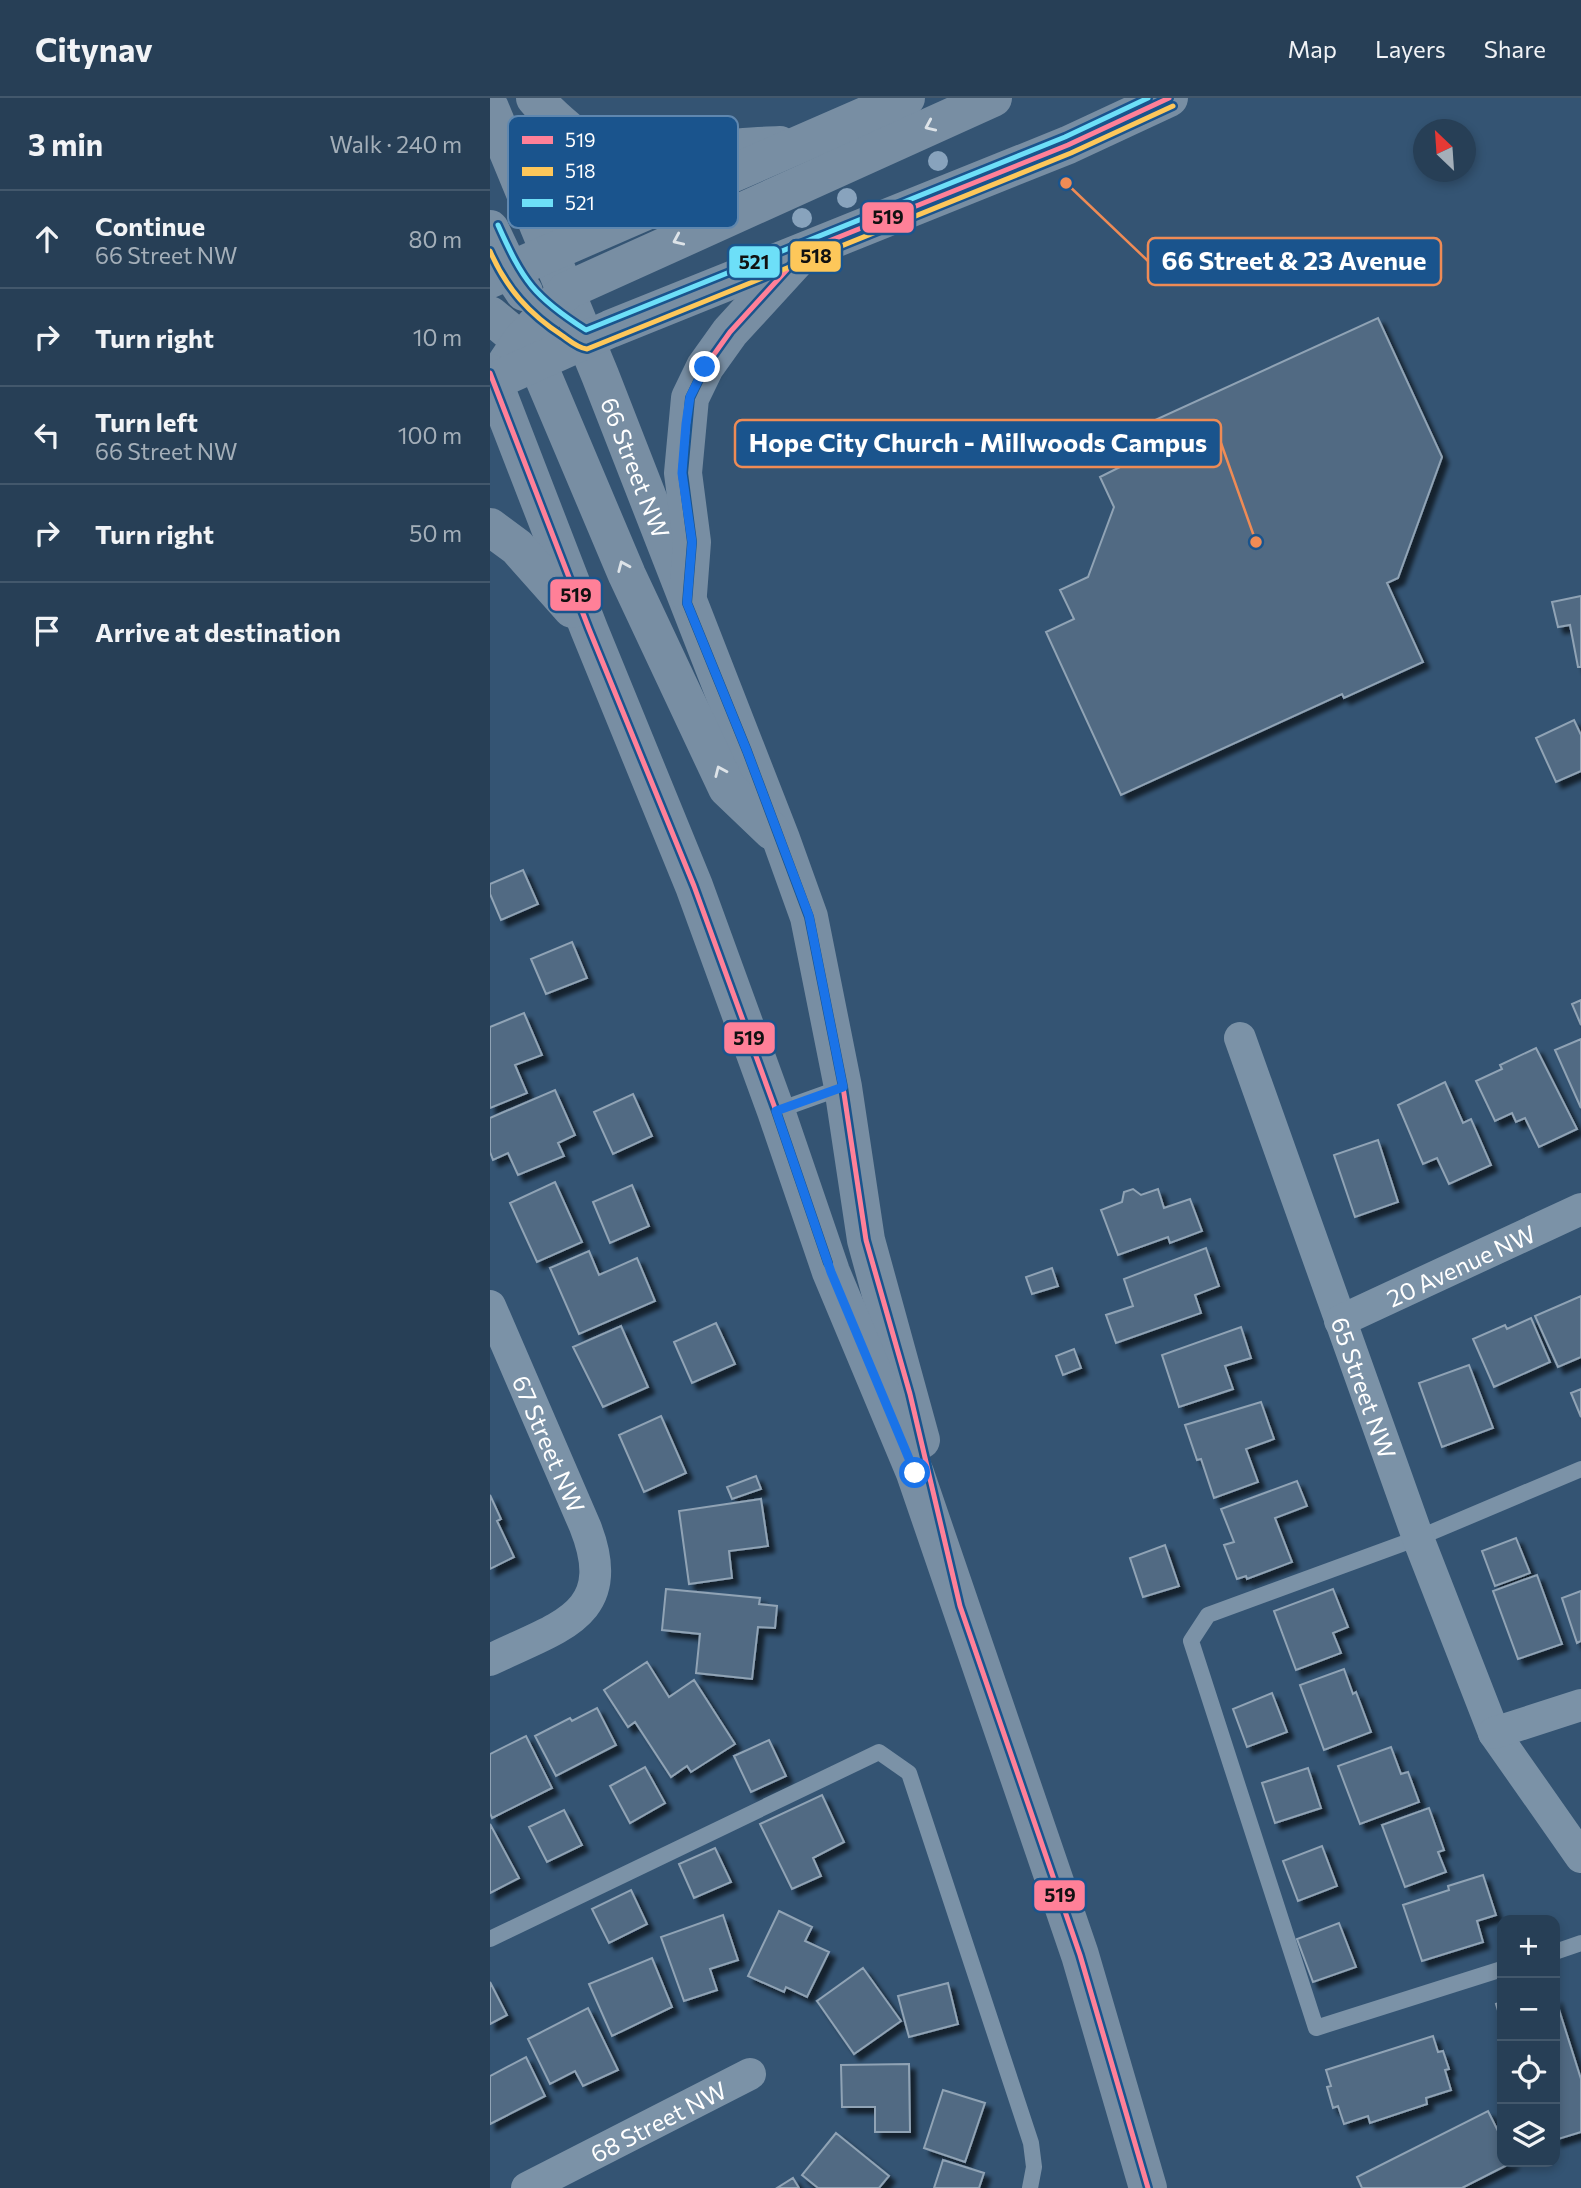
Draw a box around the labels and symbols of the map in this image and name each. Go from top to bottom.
legend [508,116,738,228]
one-way arrow [925,118,938,132]
north arrow [1413,119,1476,182]
text: 519 [565,128,596,151]
text: 518 [565,159,596,182]
text: 521 [565,191,595,214]
line badge: 519 [861,201,915,234]
text: 519 [872,205,904,228]
one-way arrow [673,232,685,246]
callout: 66 Street & 23 Avenue [1148,238,1441,285]
line badge: 518 [789,240,842,273]
text: 518 [800,244,832,267]
text: 66 Street & 23 Avenue [1162,244,1426,275]
line badge: 521 [728,245,781,279]
text: 521 [739,250,769,273]
route end [689,351,720,382]
street label: 66 Street NW [596,393,677,542]
callout: Hope City Church - Millwoods Campus [735,420,1221,467]
text: Hope City Church - Millwoods Campus [749,426,1207,457]
one-way arrow [617,560,631,572]
line badge: 519 [549,578,602,612]
text: 519 [560,583,592,606]
one-way arrow [714,766,728,779]
line badge: 519 [723,1021,776,1055]
text: 519 [733,1026,765,1049]
street label: 20 Avenue NW [1382,1218,1540,1312]
street label: 65 Street NW [1326,1313,1403,1462]
street label: 67 Street NW [507,1371,592,1517]
route start [899,1457,930,1488]
line badge: 519 [1033,1879,1086,1912]
text: 519 [1044,1883,1076,1906]
street label: 68 Street NW [585,2074,731,2168]

